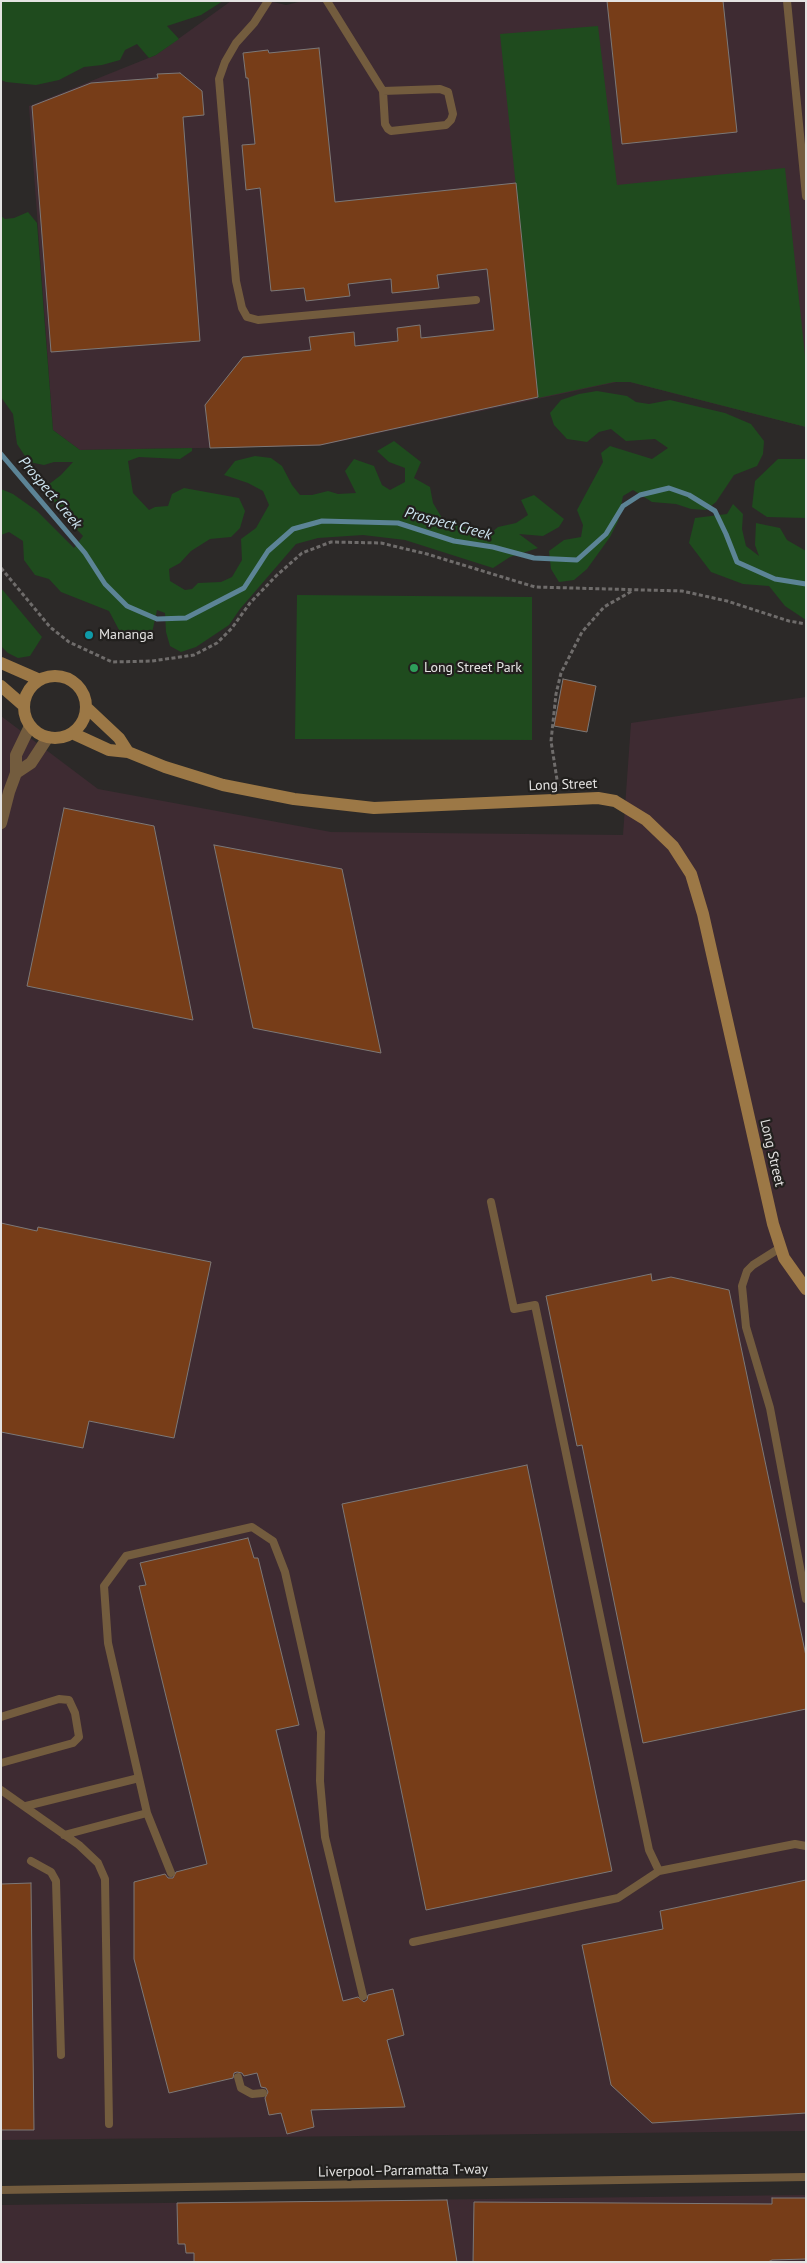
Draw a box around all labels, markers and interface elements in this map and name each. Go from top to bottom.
water label: Prospect Creek [14,453,86,533]
water label: Prospect Creek [403,504,493,544]
place label: Mananga [99,627,154,643]
marker: Mananga [83,629,95,641]
place label: Long Street Park [424,660,522,676]
marker: Long Street Park [408,662,420,674]
street label: Long Street [528,775,598,795]
street label: Long Street [756,1118,788,1188]
street label: Liverpool–Parramatta T-way [318,2161,488,2181]

